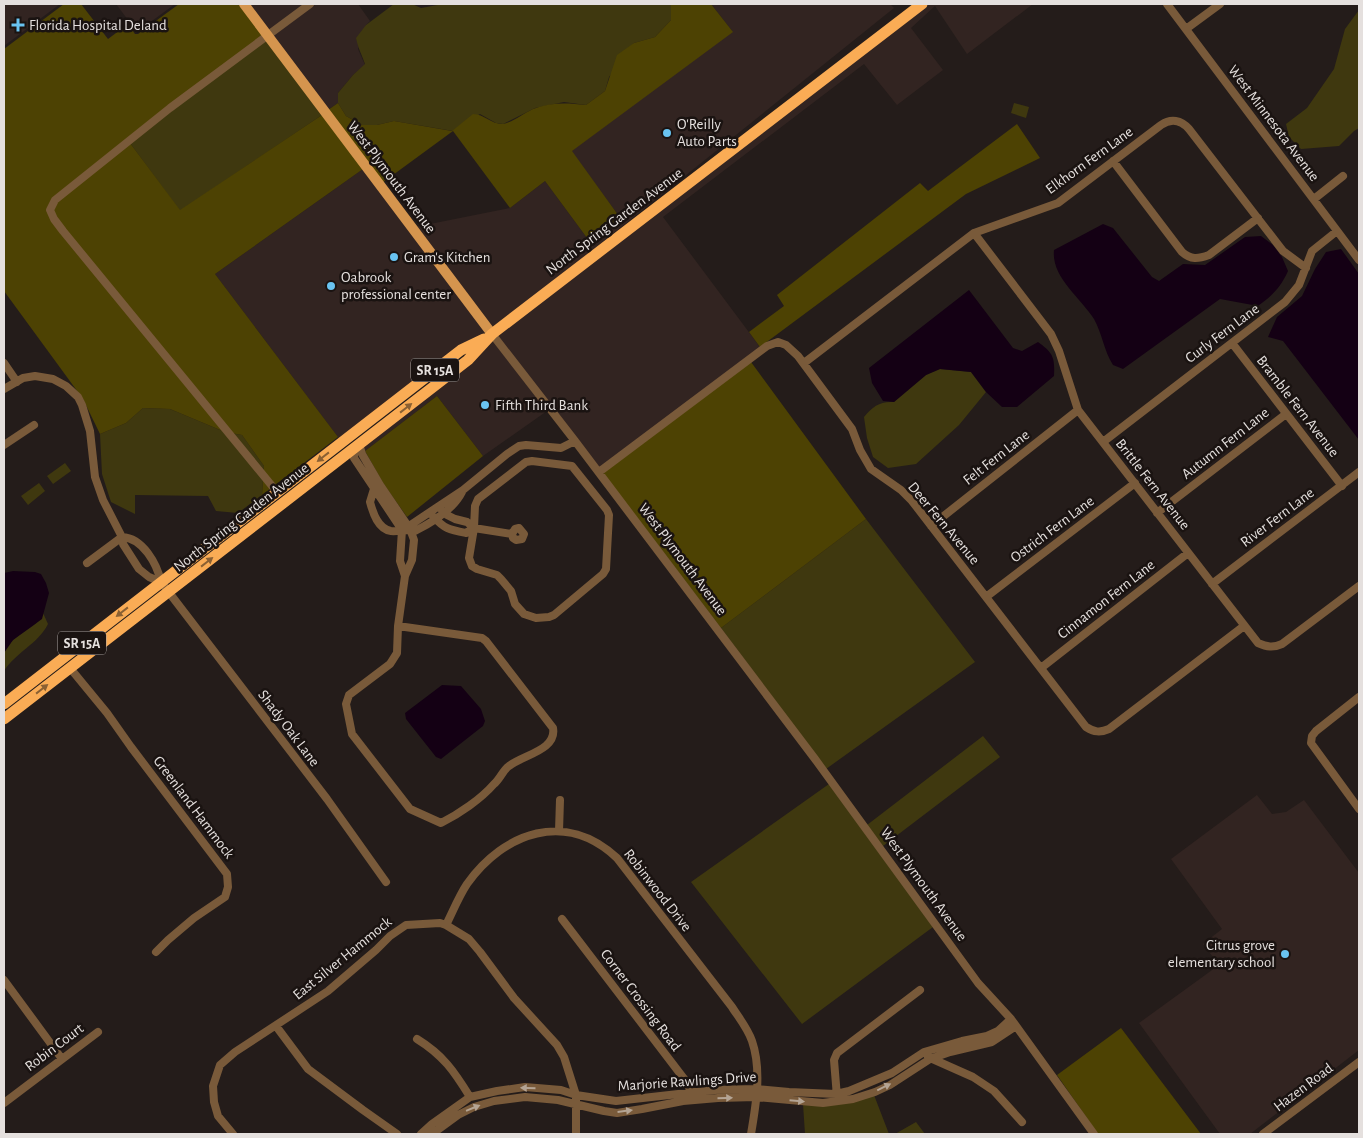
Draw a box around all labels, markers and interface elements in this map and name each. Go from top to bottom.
marker: Florida Hospital Deland [11,18,25,32]
place label: Florida Hospital Deland [29,18,167,33]
street label: West Minnesota Avenue [1225,62,1322,184]
place label: O'Reilly Auto Parts [677,117,737,149]
street label: West Plymouth Avenue [345,118,439,236]
street label: Elkhorn Fern Lane [1043,124,1136,197]
marker: O'Reilly Auto Parts [661,127,673,139]
street label: North Spring Garden Avenue [543,165,685,278]
place label: Gram's Kitchen [404,250,490,265]
marker: Gram's Kitchen [388,251,400,263]
place label: Oabrook professional center [341,270,451,302]
marker: Oabrook professional center [325,280,337,292]
street label: Curly Fern Lane [1183,301,1262,366]
street label: Bramble Fern Avenue [1254,353,1342,460]
road number: SR 15A [411,358,459,382]
place label: Fifth Third Bank [495,398,588,413]
marker: Fifth Third Bank [479,399,491,411]
one-way arrow [399,403,413,413]
street label: Autumn Fern Lane [1179,405,1272,482]
street label: Felt Fern Lane [960,427,1032,488]
street label: Brittle Fern Avenue [1113,436,1193,533]
one-way arrow [316,452,330,462]
street label: North Spring Garden Avenue [171,460,312,575]
street label: Deer Fern Avenue [905,479,982,567]
street label: River Fern Lane [1238,485,1317,550]
street label: Ostrich Fern Lane [1008,493,1097,565]
street label: West Plymouth Avenue [636,500,730,618]
one-way arrow [200,557,214,567]
street label: Cinnamon Fern Lane [1055,557,1158,642]
one-way arrow [116,607,129,617]
road number: SR 15A [58,632,106,654]
one-way arrow [35,684,49,694]
street label: Shady Oak Lane [255,687,322,770]
street label: Greenland Hammock [150,753,237,862]
street label: West Plymouth Avenue [878,825,970,944]
street label: Robinwood Drive [621,846,694,934]
street label: East Silver Hammock [290,914,395,1003]
place label: Citrus grove elementary school [1168,938,1275,970]
street label: Corner Crossing Road [598,947,684,1054]
marker: Citrus grove elementary school [1279,948,1291,960]
street label: Robin Court [22,1021,86,1074]
street label: Hazen Road [1271,1060,1336,1114]
street label: Marjorie Rawlings Drive [617,1069,757,1094]
one-way arrow [877,1083,891,1091]
one-way arrow [520,1084,536,1092]
one-way arrow [717,1094,733,1102]
one-way arrow [789,1097,805,1105]
one-way arrow [466,1104,481,1112]
one-way arrow [617,1107,633,1115]

